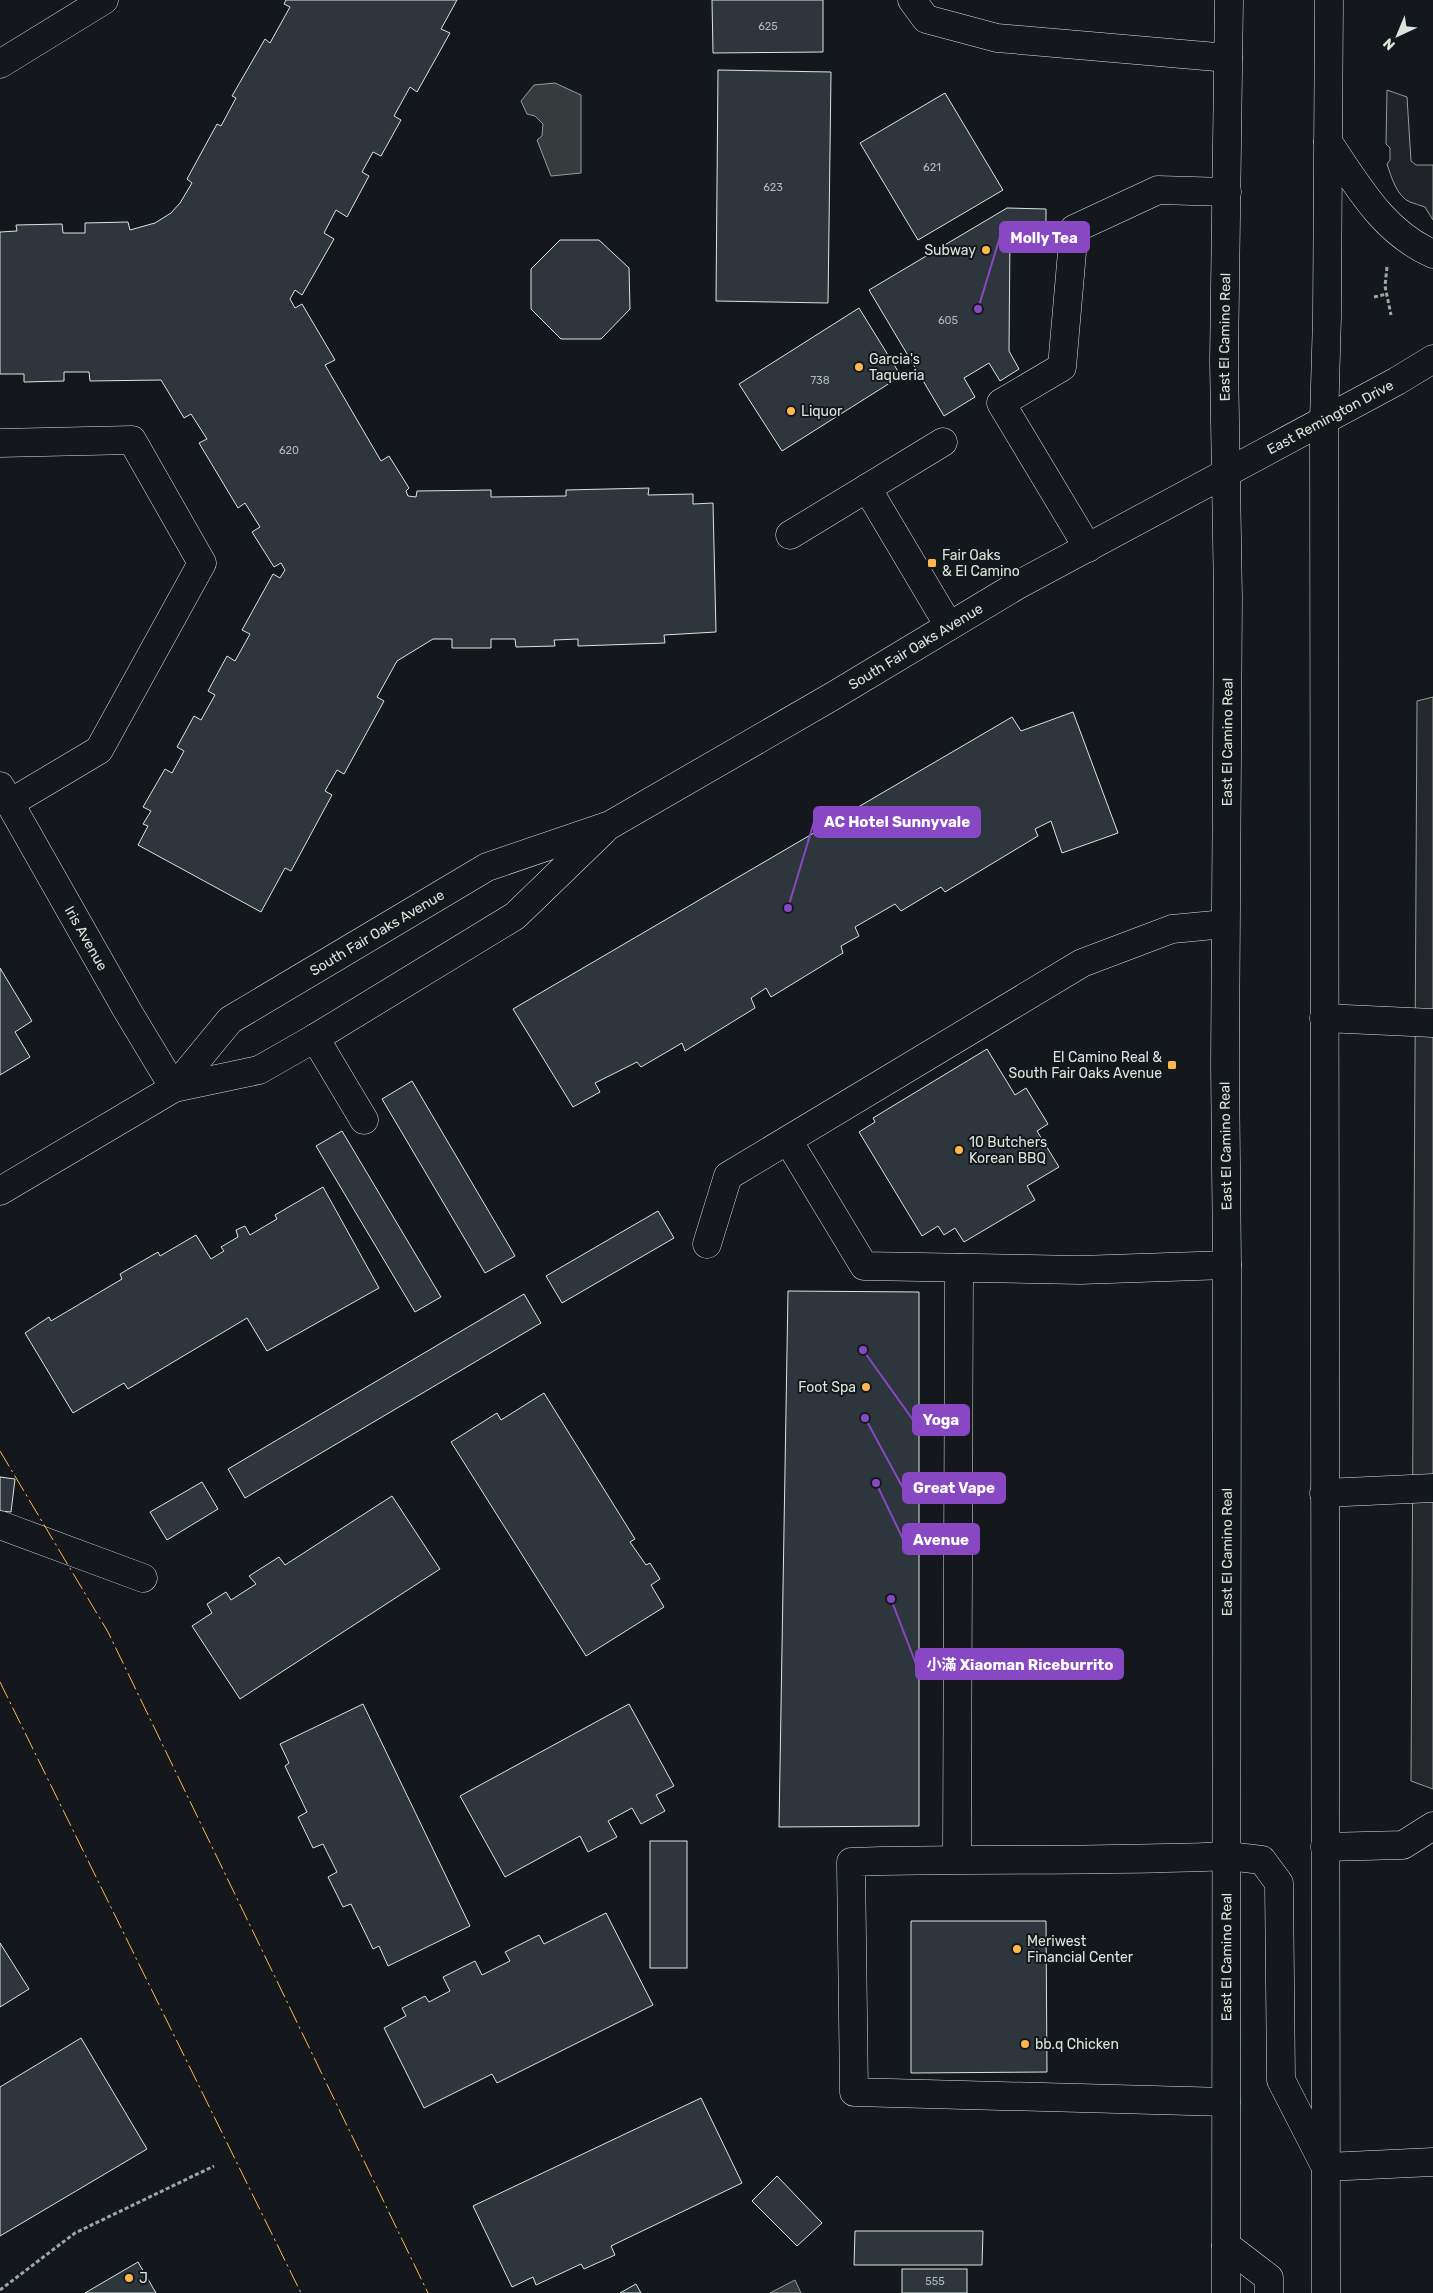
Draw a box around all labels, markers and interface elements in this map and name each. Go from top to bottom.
north arrow [1373,10,1423,60]
house number: 625 [758,20,778,33]
text: N [1380,34,1399,54]
house number: 621 [923,161,941,174]
house number: 623 [763,181,783,194]
callout: Molly Tea [1000,222,1089,252]
text: Molly Tea [1010,229,1078,247]
place label: Subway [924,242,976,259]
marker: Subway [980,244,992,256]
street label: East El Camino Real [1215,273,1234,401]
house number: 605 [938,314,959,327]
place label: Garcia's Taqueria [869,351,925,384]
marker: Garcia's Taqueria [853,361,865,373]
house number: 738 [810,374,830,387]
street label: East Remington Drive [1264,376,1396,458]
place label: Liquor [801,403,843,420]
marker: Liquor [785,405,797,417]
house number: 620 [279,444,299,457]
place label: Fair Oaks & El Camino [942,547,1020,580]
marker: Fair Oaks & El Camino [926,557,938,569]
street label: South Fair Oaks Avenue [845,600,986,693]
street label: East El Camino Real [1218,678,1236,806]
callout: AC Hotel Sunnyvale [814,807,980,837]
text: AC Hotel Sunnyvale [824,813,970,831]
street label: South Fair Oaks Avenue [307,886,447,979]
street label: Iris Avenue [61,903,111,974]
place label: El Camino Real & South Fair Oaks Avenue [1009,1049,1162,1082]
marker: El Camino Real & South Fair Oaks Avenue [1166,1059,1178,1071]
street label: East El Camino Real [1216,1082,1236,1210]
place label: 10 Butchers Korean BBQ [969,1134,1047,1167]
marker: 10 Butchers Korean BBQ [953,1144,965,1156]
place label: Foot Spa [798,1379,856,1396]
marker: Foot Spa [860,1381,872,1393]
callout: Yoga [913,1405,969,1435]
text: Yoga [923,1411,959,1429]
callout: Great Vape [903,1473,1005,1503]
text: Great Vape [913,1479,995,1497]
street label: East El Camino Real [1218,1488,1235,1616]
callout: Avenue [903,1524,979,1554]
text: Avenue [913,1531,969,1549]
callout: 小滿 Xiaoman Riceburrito [916,1649,1123,1679]
text: 小滿 Xiaoman Riceburrito [927,1656,1113,1674]
street label: East El Camino Real [1218,1893,1235,2021]
place label: Meriwest Financial Center [1027,1933,1134,1966]
marker: Meriwest Financial Center [1011,1943,1023,1955]
place label: bb.q Chicken [1035,2036,1119,2053]
marker: bb.q Chicken [1019,2038,1031,2050]
place label: J [139,2270,148,2287]
marker: J [123,2272,135,2284]
house number: 555 [925,2275,945,2288]

